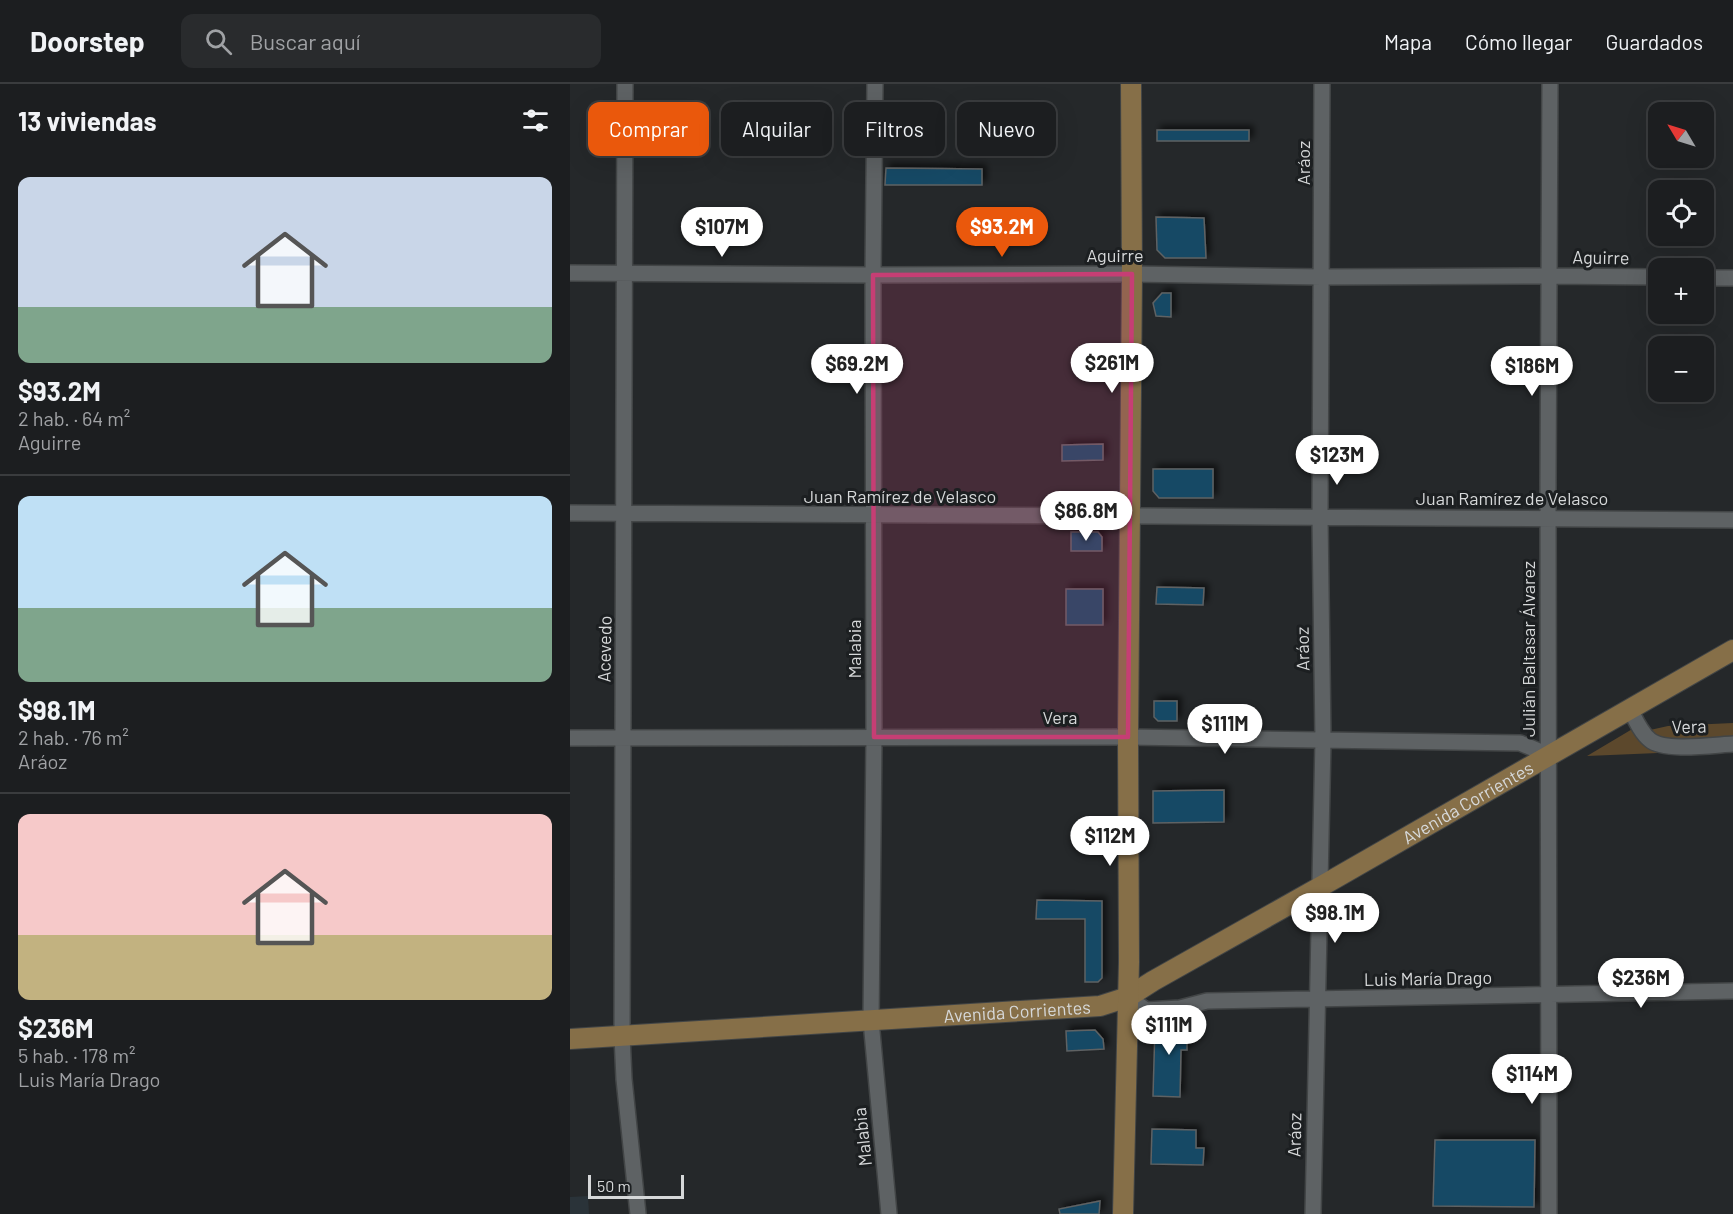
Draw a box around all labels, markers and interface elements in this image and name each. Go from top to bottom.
search box [181,14,601,68]
text: Doorstep [30,24,145,58]
icon: search [202,25,235,58]
text: Buscar aquí [250,28,360,54]
text: Mapa [1384,29,1432,54]
text: Cómo llegar [1465,29,1572,54]
text: Guardados [1605,29,1703,54]
chip: Comprar [588,102,709,156]
chip: Alquilar [721,102,832,156]
chip: Filtros [844,102,945,156]
chip: Nuevo [957,102,1056,156]
north arrow [1648,102,1714,168]
map controls [1648,102,1714,402]
icon: filters [519,104,552,137]
text: 13 viviendas [18,105,157,136]
street label: Aráoz [1292,141,1314,185]
button: locate [1648,180,1714,246]
pin: $107M [680,207,764,258]
pin: $93.2M [953,207,1051,258]
text: $107M [695,214,749,238]
text: $93.2M [970,214,1034,238]
icon: home [231,216,339,324]
street label: Aguirre [1086,244,1144,266]
street label: Aguirre [1572,246,1630,268]
button: + [1648,258,1714,324]
button: − [1648,336,1714,402]
pin: $261M [1070,343,1154,394]
pin: $69.2M [808,344,906,395]
pin: $186M [1490,346,1574,397]
text: $261M [1085,350,1139,374]
text: $69.2M [825,351,889,375]
text: $186M [1505,353,1559,377]
text: $93.2M [18,375,101,406]
text: 2 hab. · 64 m² [18,406,130,430]
text: Aguirre [18,430,81,454]
pin: $123M [1295,435,1379,486]
text: $123M [1310,442,1364,466]
street label: Juan Ramírez de Velasco [804,485,996,507]
street label: Juan Ramírez de Velasco [1416,487,1608,509]
pin: $86.8M [1037,491,1135,542]
text: $86.8M [1054,498,1118,522]
icon: home [231,535,339,643]
street label: Julián Baltasar Álvarez [1517,561,1539,737]
street label: Acevedo [592,615,616,683]
street label: Malabia [843,619,865,679]
street label: Aráoz [1291,627,1313,671]
text: $98.1M [18,694,96,725]
pin: $111M [1183,704,1267,755]
street label: Vera [1042,706,1078,728]
text: $111M [1201,711,1249,735]
street label: Vera [1671,714,1707,738]
text: 2 hab. · 76 m² [18,725,129,749]
text: Aráoz [18,749,67,773]
street label: Avenida Corrientes [1398,756,1537,848]
pin: $112M [1068,816,1152,867]
text: $112M [1084,823,1136,847]
icon: home [231,853,339,961]
pin: $98.1M [1286,893,1384,944]
text: $98.1M [1305,900,1365,924]
pin: $236M [1599,958,1683,1009]
text: $236M [1612,965,1670,989]
street label: Luis María Drago [1364,966,1492,990]
street label: Avenida Corrientes [943,996,1091,1027]
pin: $111M [1127,1005,1211,1056]
text: $236M [18,1012,94,1043]
text: $111M [1145,1012,1193,1036]
text: 5 hab. · 178 m² [18,1043,135,1067]
pin: $114M [1490,1054,1574,1105]
text: $114M [1506,1061,1558,1085]
text: Luis María Drago [18,1067,160,1091]
street label: Malabia [848,1106,876,1168]
street label: Aráoz [1283,1113,1305,1157]
scale bar [588,1172,684,1200]
text: 50 m [597,1176,631,1195]

